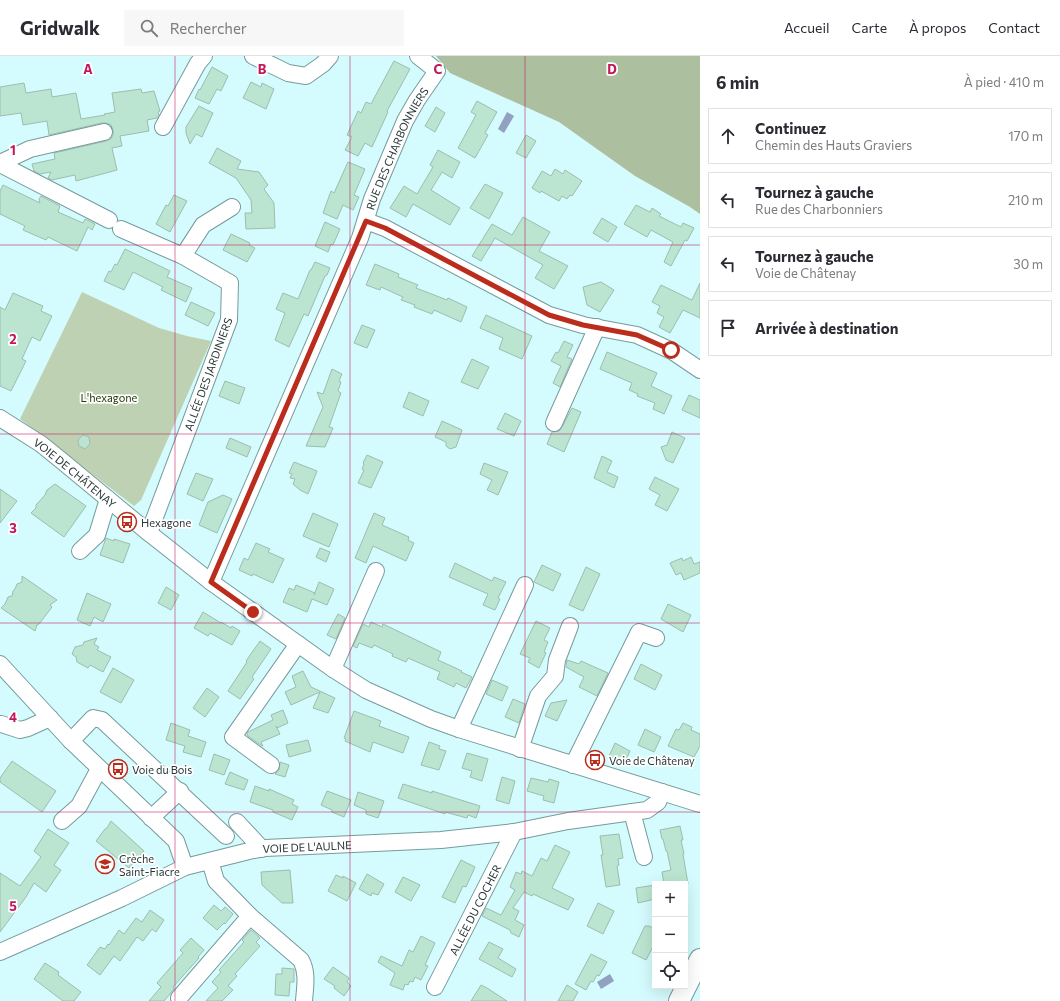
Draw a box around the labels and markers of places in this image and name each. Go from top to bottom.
bus stop icon: Hexagone [116,511,138,533]
place label: Hexagone [141,516,191,529]
bus stop icon: Voie de Châtenay [584,749,606,771]
place label: Voie de Châtenay [609,754,695,767]
bus stop icon: Voie du Bois [107,758,129,780]
place label: Voie du Bois [132,763,192,776]
place label: Crèche Saint-Fiacre [119,852,180,878]
school or university icon: Crèche Saint-Fiacre [94,853,116,875]

